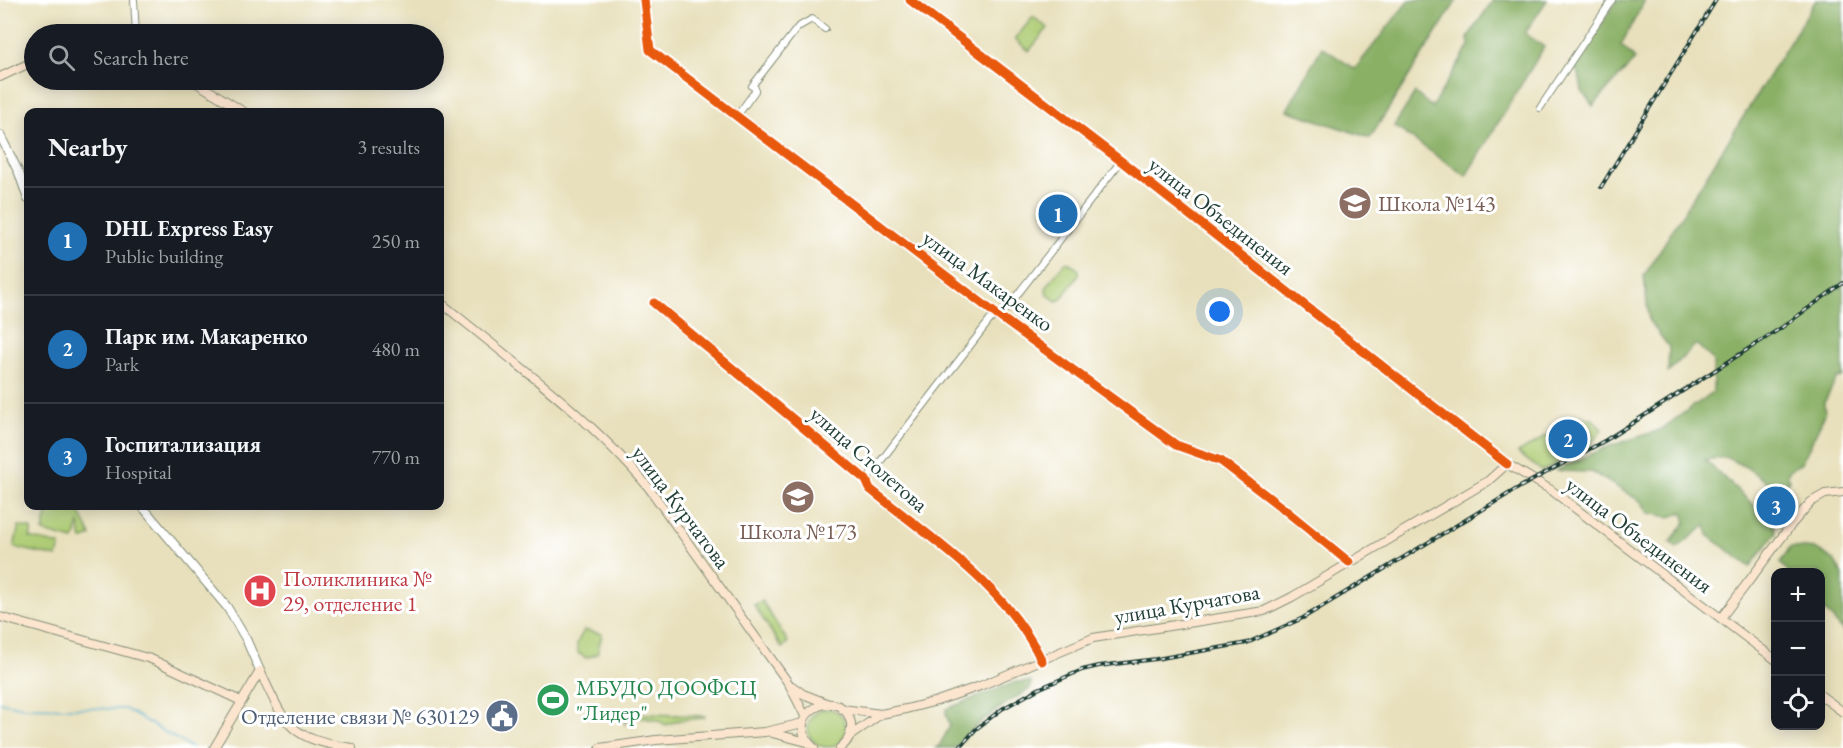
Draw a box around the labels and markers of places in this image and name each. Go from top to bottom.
school or university icon: Школа №143 [1337,185,1373,221]
place label: Школа №143 [1378,189,1496,218]
pin: 1 [1038,192,1078,236]
pin: 2 [1548,416,1588,462]
school or university icon: Школа №173 [780,479,816,515]
pin: 3 [1756,484,1796,528]
place label: Школа №173 [739,517,857,546]
place label: Поликлиника № 29, отделение 1 [283,564,432,618]
hospital icon: Поликлиника № 29, отделение 1 [242,573,278,609]
place label: МБУДО ДООФСЦ "Лидер" [576,673,757,727]
sports icon: МБУДО ДООФСЦ "Лидер" [535,682,571,718]
public building icon: Отделение связи № 630129 [484,698,520,734]
place label: Отделение связи № 630129 [241,702,479,731]

